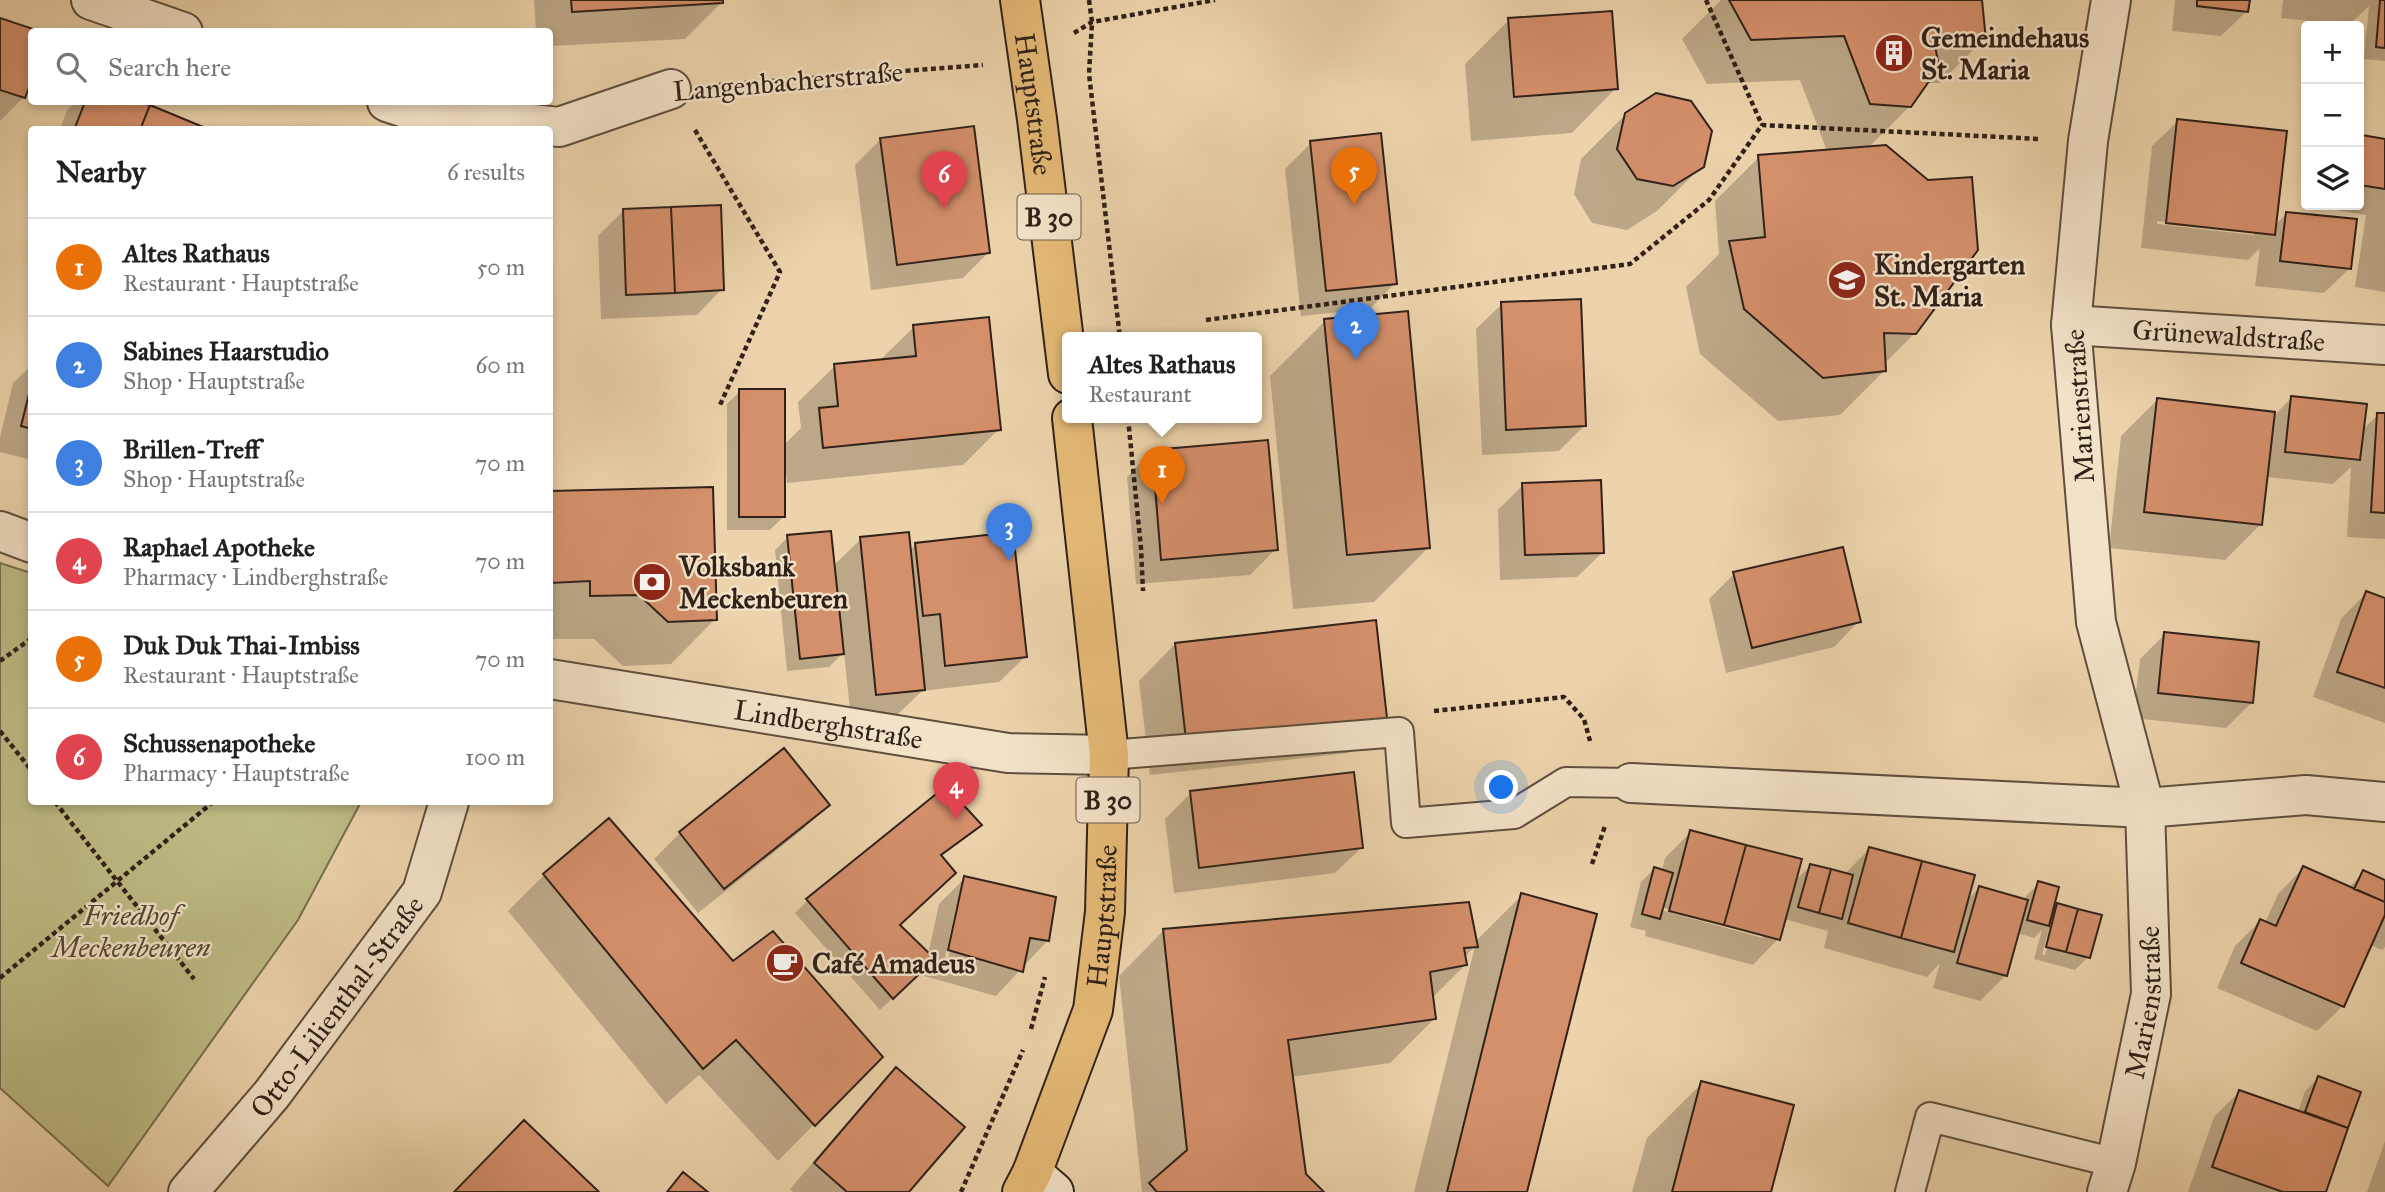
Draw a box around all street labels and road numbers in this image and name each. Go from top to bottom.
street label: Hauptstraße [1007,30,1061,177]
street label: Langenbacherstraße [671,54,905,109]
road number: B 30 [1018,194,1080,240]
street label: Grünewaldstraße [2131,312,2326,359]
street label: Marienstraße [2057,328,2102,484]
street label: Lindberghstraße [731,692,925,757]
road number: B 30 [1076,778,1140,822]
street label: Hauptstraße [1079,844,1125,990]
street label: Otto-Lilienthal-Straße [243,889,431,1125]
street label: Marienstraße [2117,925,2169,1082]

